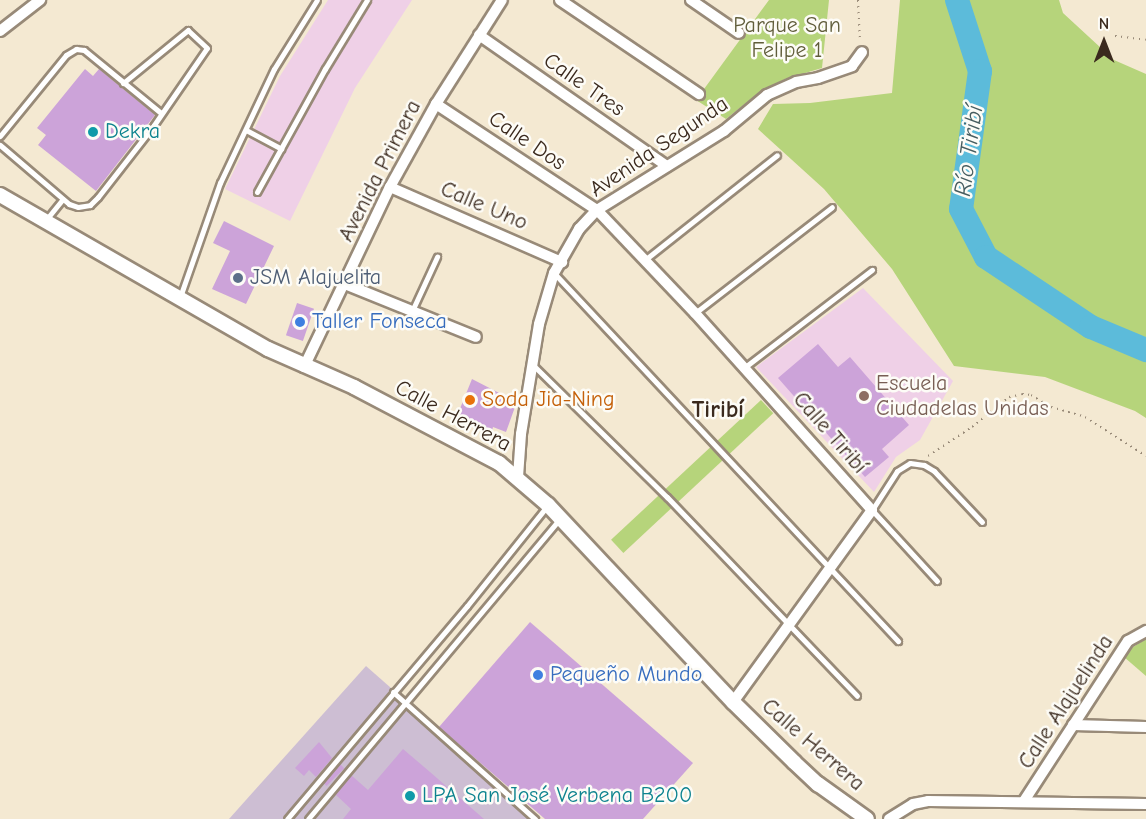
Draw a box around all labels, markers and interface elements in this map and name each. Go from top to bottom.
park label: Parque San Felipe 1 [733,12,841,63]
north arrow [1074,12,1134,72]
text: N [1099,15,1109,33]
street label: Calle Tres [538,48,630,122]
street label: Avenida Segunda [585,91,733,203]
street label: Avenida Primera [333,96,427,246]
water label: Río Tiribí [948,104,990,198]
street label: Calle Dos [483,106,571,176]
place label: Dekra [105,119,160,145]
marker: Dekra [86,125,100,139]
street label: Calle Uno [437,176,531,236]
place label: JSM Alajuelita [250,265,381,291]
marker: JSM Alajuelita [231,271,245,285]
place label: Taller Fonseca [312,309,447,335]
marker: Taller Fonseca [293,315,307,329]
place label: Escuela Ciudadelas Unidas [876,370,1049,422]
street label: Calle Herrera [391,374,515,458]
place label: Soda Jia-Ning [482,387,615,413]
street label: Calle Tiribí [787,387,873,479]
marker: Escuela Ciudadelas Unidas [857,389,871,403]
marker: Soda Jia-Ning [463,393,477,407]
district label: Tiribí [692,396,744,424]
street label: Calle Alajuelinda [1013,630,1119,774]
place label: Pequeño Mundo [550,662,702,688]
marker: Pequeño Mundo [531,668,545,682]
street label: Calle Herrera [756,693,870,797]
place label: LPA San José Verbena B200 [422,783,692,809]
marker: LPA San José Verbena B200 [403,789,417,803]

